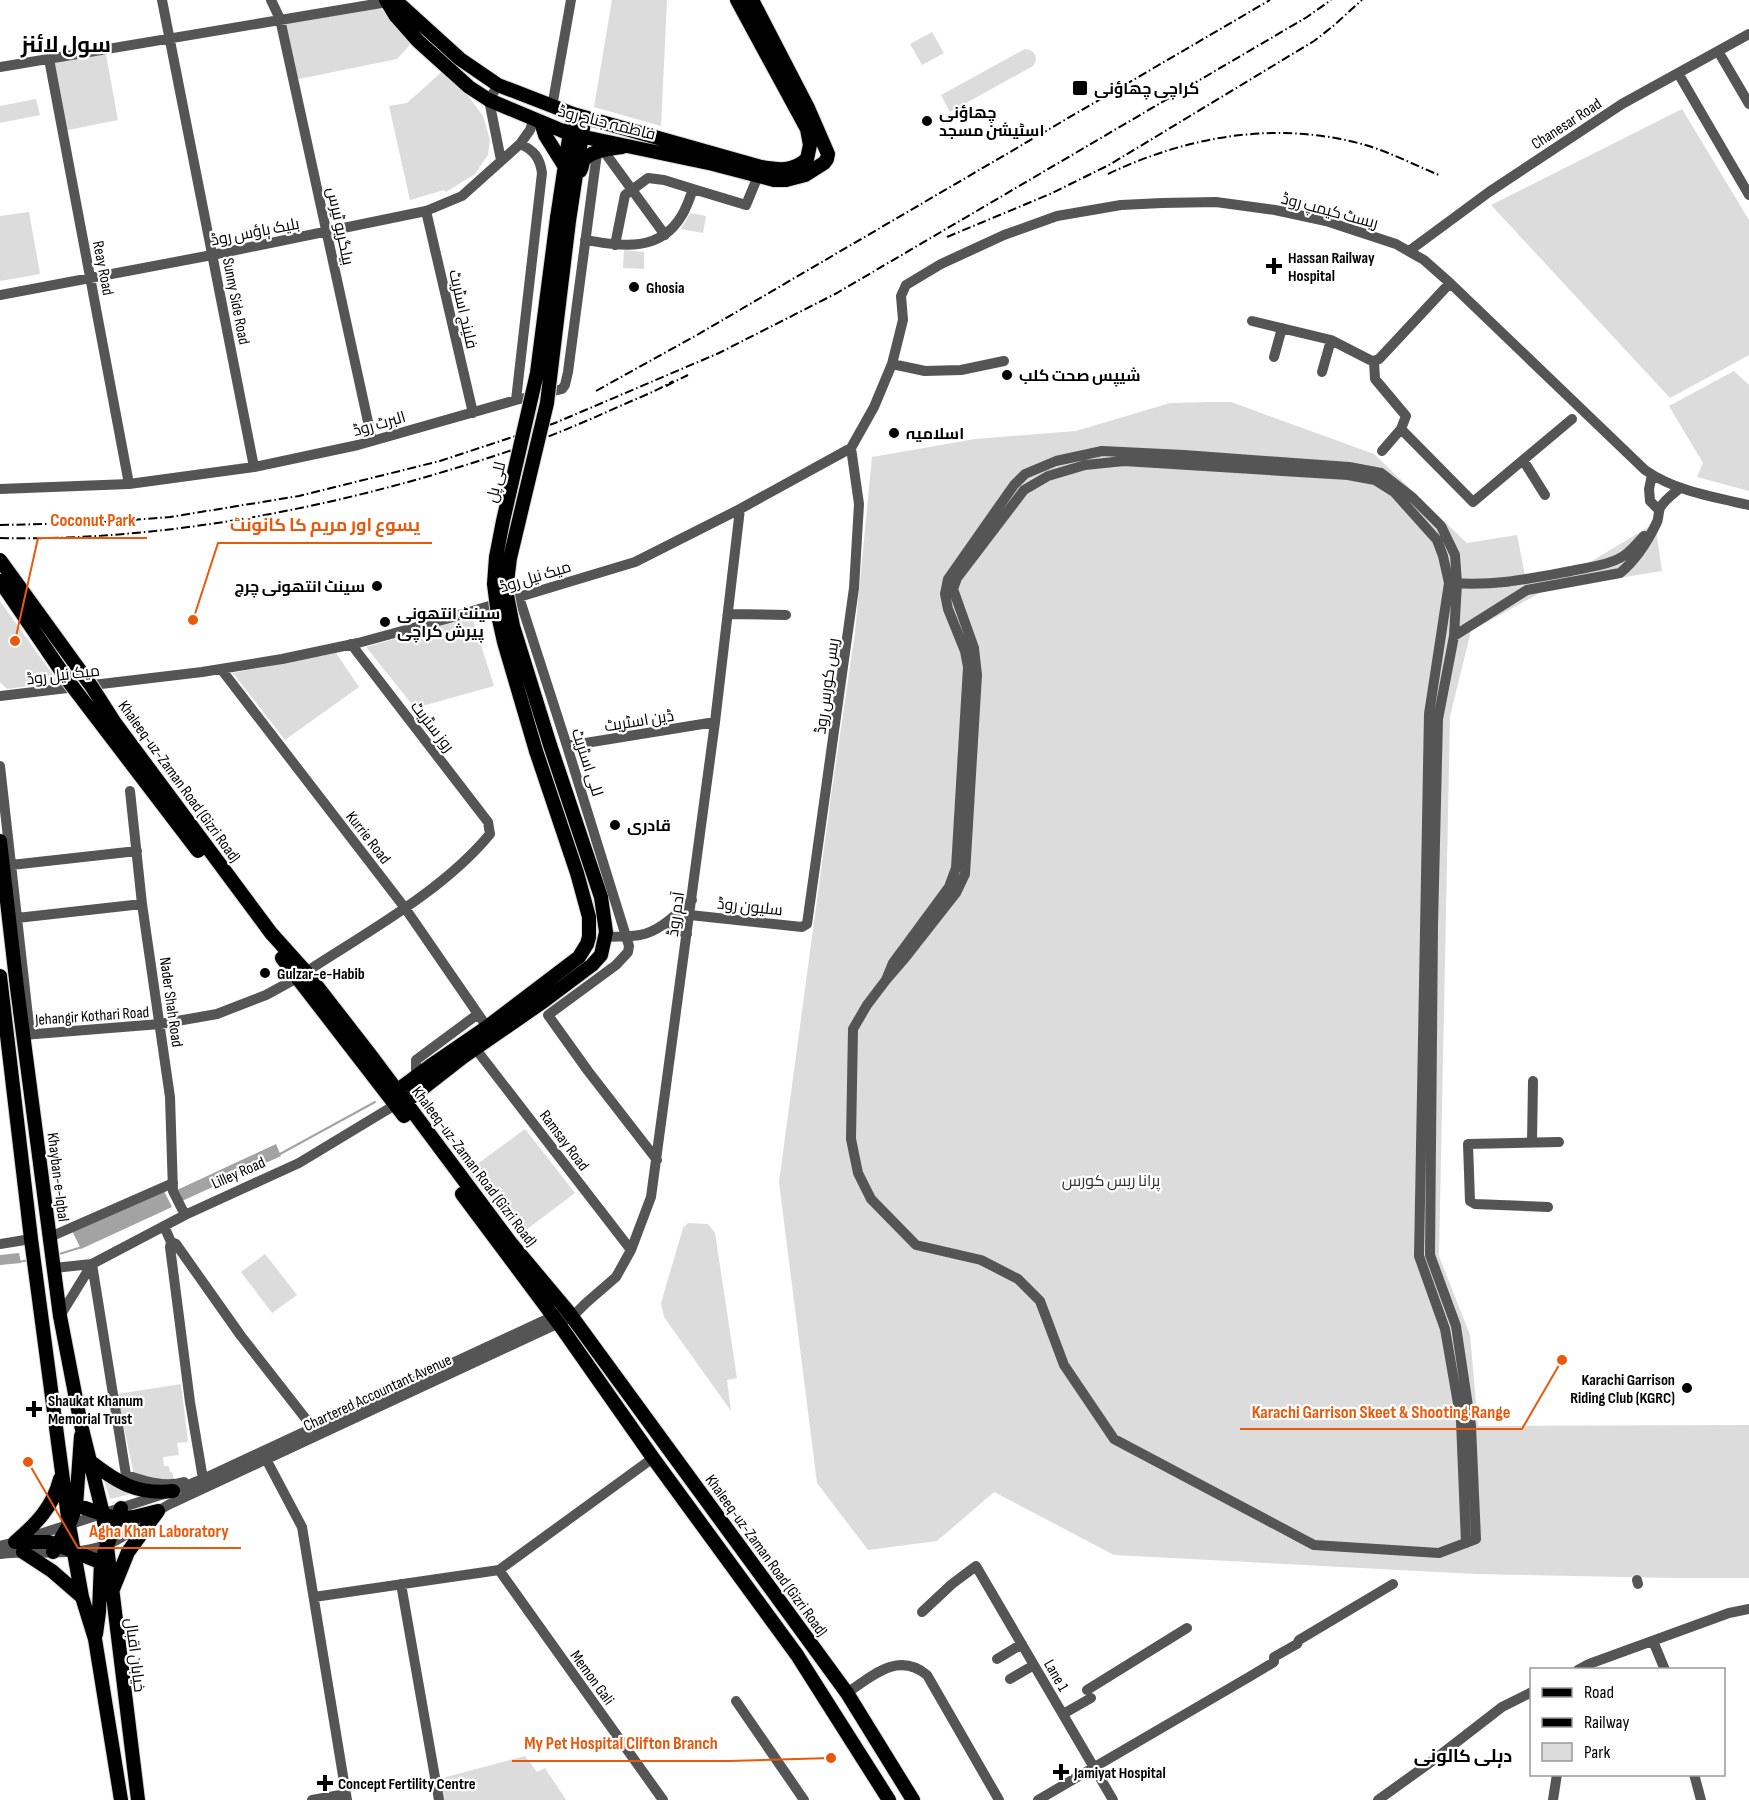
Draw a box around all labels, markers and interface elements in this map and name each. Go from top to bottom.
district label: سول لائنز [20,32,111,59]
marker: کراچی چھاؤنی [1071,79,1089,97]
place label: کراچی چھاؤنی [1094,80,1199,100]
street label: Chanesar Road [1528,95,1605,154]
street label: فاطمہ جناح روڈ [556,102,657,146]
place label: چھاؤنی اسٹیشن مسجد [939,104,1044,141]
marker: چھاؤنی اسٹیشن مسجد [920,114,934,128]
street label: بیلگریو ٹیرس [322,186,357,267]
street label: ریسٹ کیمپ روڈ [1279,189,1380,234]
street label: بلیک ہاؤس روڈ [209,215,301,250]
street label: Reay Road [88,239,117,297]
place label: Hassan Railway Hospital [1288,249,1375,286]
street label: Sunny Side Road [218,256,253,346]
marker: Hassan Railway Hospital [1265,257,1283,275]
street label: فلینچ اسٹریٹ [443,268,481,351]
place label: Ghosia [646,279,684,298]
marker: Ghosia [627,280,641,294]
place label: شیپس صحت کلب [1019,367,1140,387]
marker: شیپس صحت کلب [1000,368,1014,382]
street label: البرٹ روڈ [351,408,408,441]
place label: اسلامیہ [906,425,964,444]
marker: اسلامیہ [887,426,901,440]
street label: للی پل [483,460,511,505]
callout: Coconut Park [38,502,147,538]
callout: یسوع اور مریم کا کانونٹ [218,507,432,543]
text: Coconut Park [50,510,136,531]
text: یسوع اور مریم کا کانونٹ [230,515,420,537]
street label: میک نیل روڈ [497,558,574,597]
place label: سینٹ انتھونی چرچ [234,578,365,598]
marker: سینٹ انتھونی چرچ [370,579,384,593]
place label: سینٹ انتھونی پیرش کراچی [397,605,500,643]
marker: سینٹ انتھونی پیرش کراچی [378,615,392,629]
street label: ریس کورس روڈ [811,637,844,736]
street label: میک نیل روڈ [25,662,101,689]
street label: Khaleeq-uz-Zaman Road (Gizri Road) [114,697,244,867]
street label: روز سٹریٹ [406,698,458,756]
street label: ڈین اسٹریٹ [603,707,675,736]
street label: للی اسٹریٹ [567,726,606,799]
street label: Kurrie Road [341,808,394,868]
place label: قادری [627,817,671,836]
marker: قادری [608,818,622,832]
street label: آدم روڈ [664,890,690,938]
street label: سلیون روڈ [716,895,784,920]
street label: Nader Shah Road [155,956,186,1048]
place label: Gulzar-e-Habib [277,965,365,984]
marker: Gulzar-e-Habib [258,966,272,980]
street label: Jehangir Kothari Road [33,1003,150,1030]
street label: Khaleeq-uz-Zaman Road (Gizri Road) [407,1083,540,1251]
street label: Ramsay Road [535,1107,593,1175]
street label: Khayban-e-Iqbal [43,1131,72,1223]
street label: Lilley Road [209,1153,268,1194]
park label: پرانا ریس کورس [1062,1172,1161,1192]
street label: Chartered Accountant Avenue [301,1351,455,1436]
place label: Karachi Garrison Riding Club (KGRC) [1570,1371,1675,1408]
marker: Karachi Garrison Riding Club (KGRC) [1680,1381,1694,1395]
place label: Shaukat Khanum Memorial Trust [48,1392,143,1429]
callout: Karachi Garrison Skeet & Shooting Range [1240,1393,1522,1429]
marker: Shaukat Khanum Memorial Trust [25,1400,43,1418]
text: Karachi Garrison Skeet & Shooting Range [1252,1402,1510,1423]
street label: Khaleeq-uz-Zaman Road (Gizri Road) [701,1471,831,1641]
callout: Agha Khan Laboratory [78,1512,241,1548]
text: Agha Khan Laboratory [88,1521,229,1542]
street label: خیابان اقبال [121,1617,148,1693]
street label: Memon Gali [566,1647,618,1709]
street label: Lane 1 [1039,1656,1073,1695]
legend [1530,1668,1725,1776]
text: Road [1584,1682,1614,1703]
text: Railway [1584,1712,1629,1733]
callout: My Pet Hospital Clifton Branch [512,1725,730,1761]
text: My Pet Hospital Clifton Branch [524,1733,718,1754]
text: Park [1584,1742,1610,1763]
district label: دہلی کالونی [1414,1746,1512,1768]
marker: Jamiyat Hospital [1052,1763,1070,1781]
place label: Jamiyat Hospital [1073,1764,1166,1783]
marker: Concept Fertility Centre [316,1774,334,1792]
place label: Concept Fertility Centre [338,1775,476,1794]

